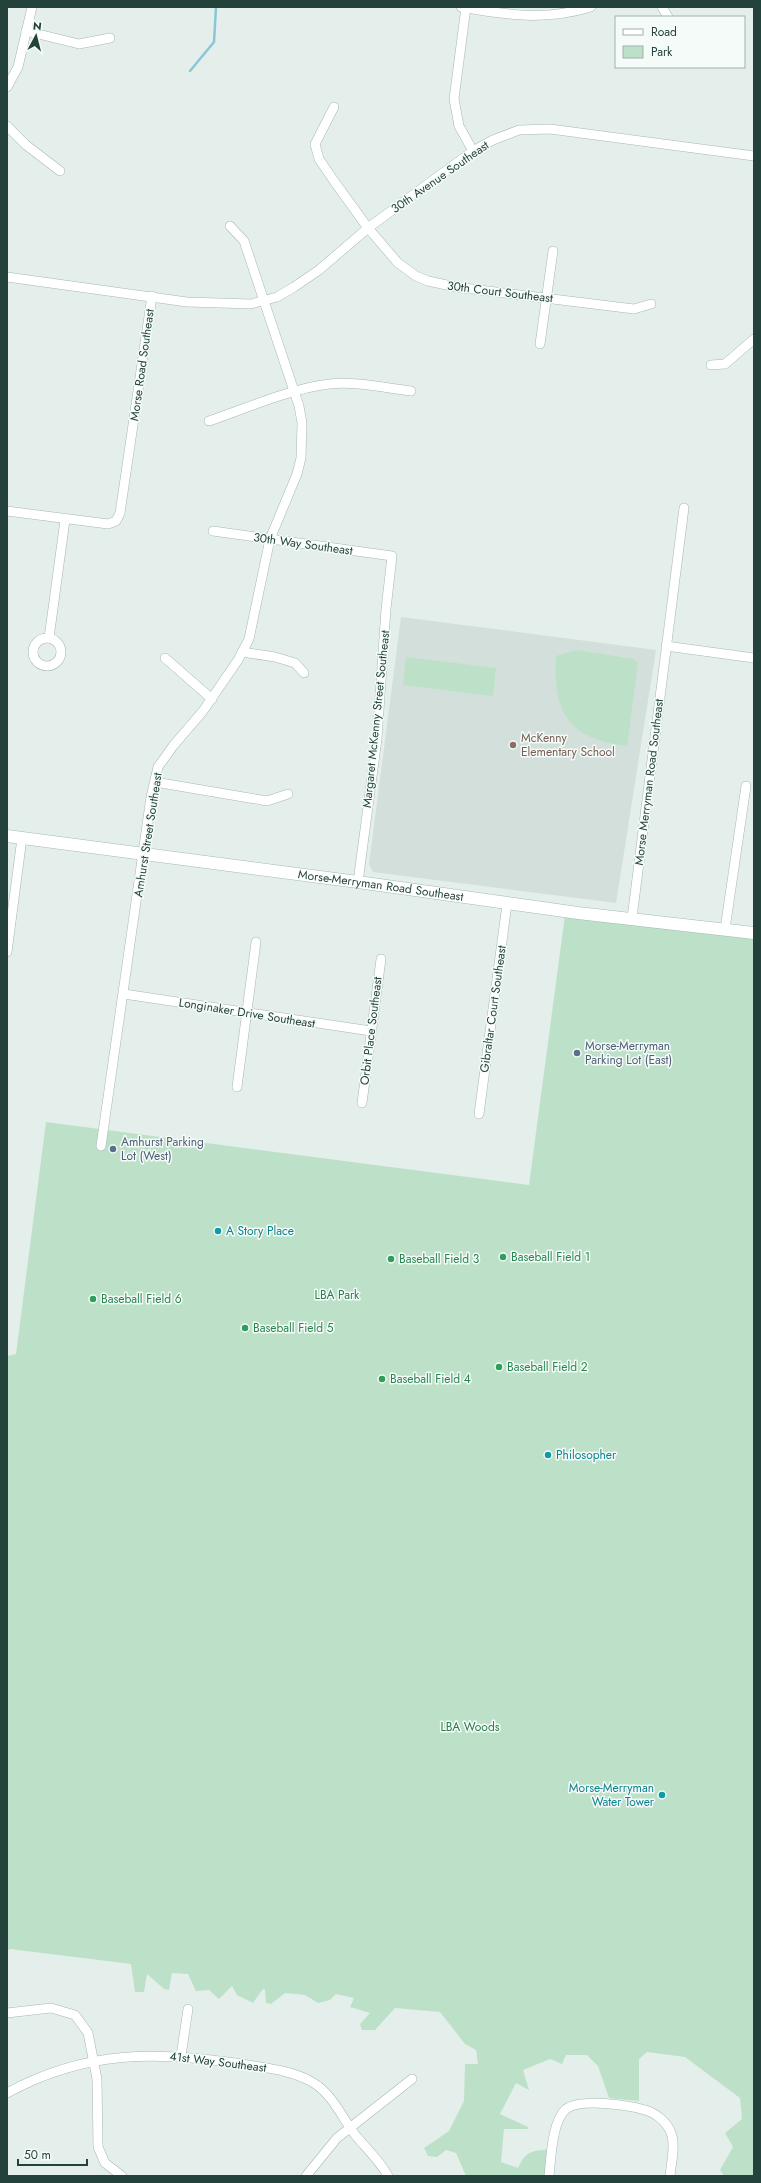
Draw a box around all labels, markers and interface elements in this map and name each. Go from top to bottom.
north arrow [16,16,56,56]
legend [615,16,745,68]
text: N [32,18,43,35]
text: Road [651,23,677,41]
text: Park [651,43,673,61]
street label: 30th Avenue Southeast [387,136,493,218]
street label: 30th Court Southeast [446,277,554,307]
street label: Morse Road Southeast [125,308,159,422]
street label: 30th Way Southeast [252,528,354,560]
street label: Margaret McKenny Street Southeast [358,629,394,809]
street label: Morse Merryman Road Southeast [630,698,668,866]
place label: McKenny Elementary School [521,729,615,761]
marker: McKenny Elementary School [508,740,518,750]
street label: Amhurst Street Southeast [129,771,167,899]
street label: Morse-Merryman Road Southeast [297,865,465,906]
street label: Gibraltar Court Southeast [475,944,511,1074]
street label: Orbit Place Southeast [355,976,387,1086]
street label: Longinaker Drive Southeast [178,993,317,1033]
place label: Morse-Merryman Parking Lot (East) [585,1037,672,1069]
marker: Morse-Merryman Parking Lot (East) [572,1048,582,1058]
place label: Amhurst Parking Lot (West) [121,1133,204,1165]
marker: Amhurst Parking Lot (West) [108,1144,118,1154]
place label: A Story Place [226,1222,294,1240]
marker: A Story Place [213,1226,223,1236]
place label: Baseball Field 1 [511,1248,590,1266]
place label: Baseball Field 3 [399,1250,480,1268]
marker: Baseball Field 1 [498,1252,508,1262]
marker: Baseball Field 3 [386,1254,396,1264]
park label: LBA Park [315,1286,360,1304]
place label: Baseball Field 6 [101,1290,182,1308]
marker: Baseball Field 6 [88,1294,98,1304]
place label: Baseball Field 5 [253,1319,334,1337]
marker: Baseball Field 5 [240,1323,250,1333]
place label: Baseball Field 2 [507,1358,588,1376]
marker: Baseball Field 2 [494,1362,504,1372]
place label: Baseball Field 4 [390,1370,471,1388]
marker: Baseball Field 4 [377,1374,387,1384]
place label: Philosopher [556,1446,617,1464]
marker: Philosopher [543,1450,553,1460]
park label: LBA Woods [440,1718,500,1736]
place label: Morse-Merryman Water Tower [569,1779,655,1811]
marker: Morse-Merryman Water Tower [657,1790,667,1800]
street label: 41st Way Southeast [169,2047,267,2077]
scale bar [18,2141,87,2167]
text: 50 m [24,2146,51,2164]

